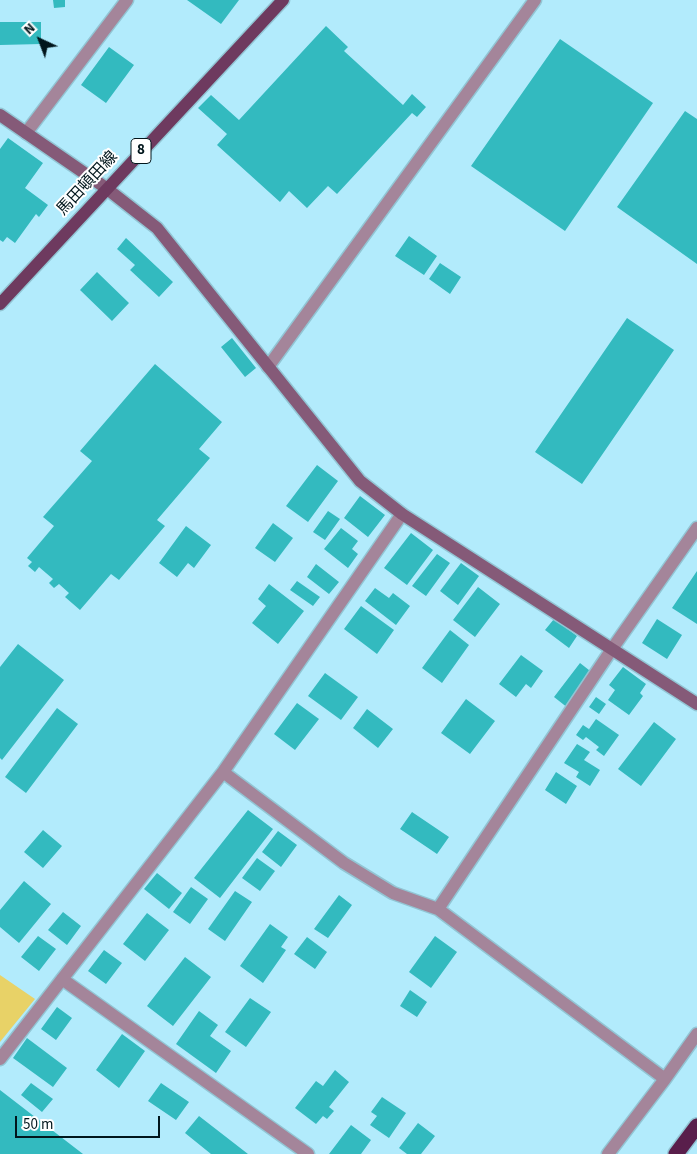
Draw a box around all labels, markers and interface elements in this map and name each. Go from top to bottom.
north arrow [15,15,65,65]
text: N [20,19,40,40]
road number: 8 [131,138,151,164]
street label: 馬田頓田線 [54,148,122,220]
scale bar [18,1106,162,1138]
text: 50 m [23,1114,53,1135]

